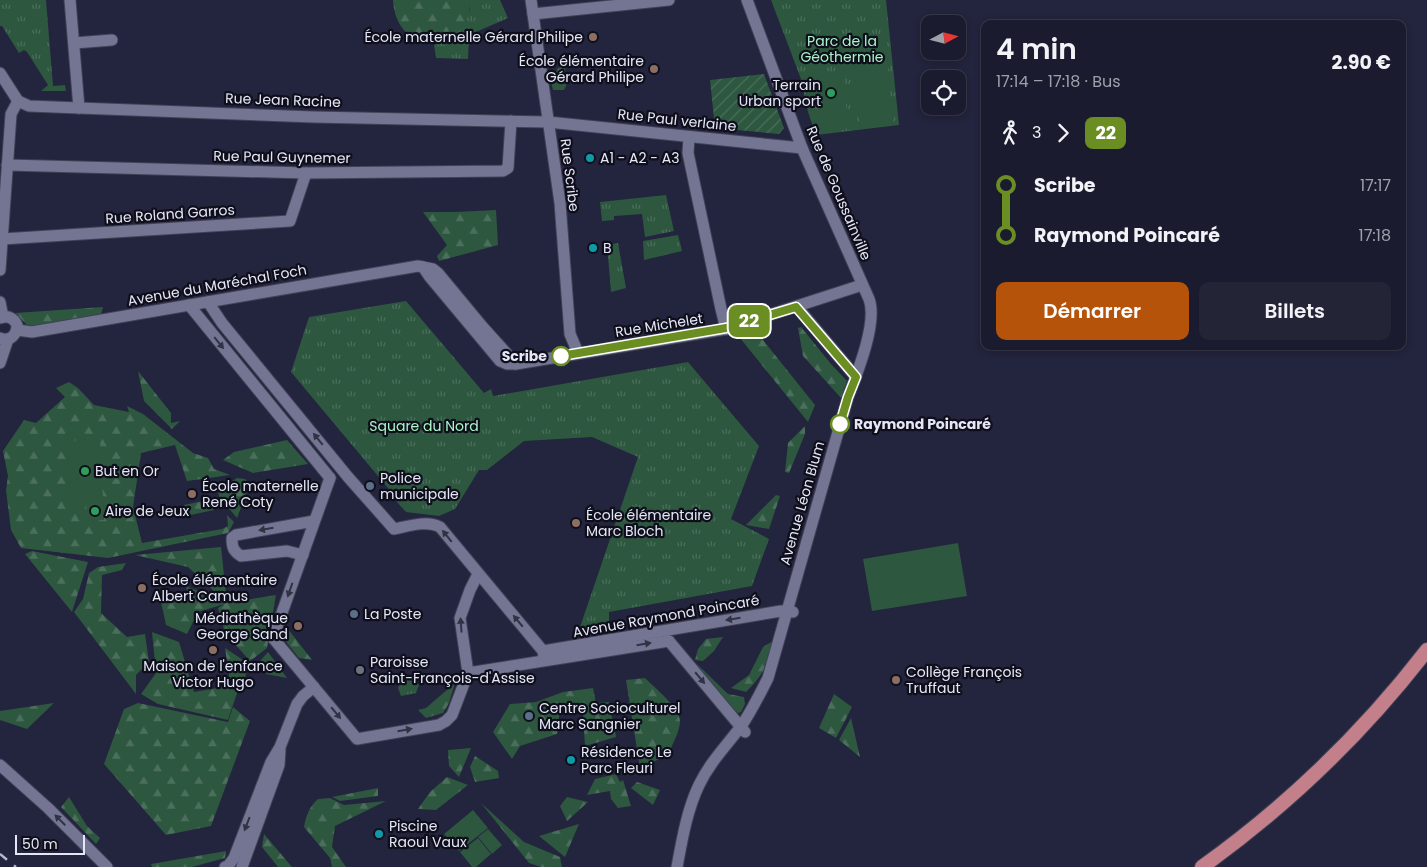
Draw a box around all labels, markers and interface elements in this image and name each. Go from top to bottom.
north arrow [921,15,966,60]
map controls [921,15,966,115]
place label: École maternelle Gérard Philipe [364,27,583,47]
text: 4 min [996,30,1077,69]
marker: École maternelle Gérard Philipe [587,31,599,43]
park label: Parc de la Géothermie [800,31,884,67]
text: 2.90 € [1332,49,1391,76]
place label: École élémentaire Gérard Philipe [519,51,644,87]
marker: École élémentaire Gérard Philipe [648,63,660,75]
button: locate [921,70,966,115]
text: 17:14 – 17:18 · Bus [996,70,1121,93]
place label: Terrain Urban sport [739,75,821,111]
marker: Terrain Urban sport [825,87,837,99]
street label: Rue Jean Racine [225,88,341,112]
street label: Rue Paul verlaine [617,104,738,136]
icon: walk [996,119,1024,147]
icon: forward [1049,119,1077,147]
text: 22 [1095,120,1116,145]
text: 3 [1032,121,1041,144]
street label: Rue de Goussainville [802,123,876,263]
street label: Rue Scribe [556,137,584,213]
street label: Rue Paul Guynemer [213,146,351,168]
place label: A1 - A2 - A3 [600,148,679,168]
marker: A1 - A2 - A3 [584,152,596,164]
text: Scribe [1034,172,1096,199]
text: 17:17 [1360,174,1391,197]
street label: Rue Roland Garros [105,200,235,228]
text: Raymond Poincaré [1034,222,1220,249]
text: 17:18 [1359,224,1391,247]
place label: B [603,238,612,258]
marker: B [587,242,599,254]
street label: Avenue du Maréchal Foch [126,259,308,311]
button: Démarrer [996,282,1189,340]
button: Billets [1199,282,1391,340]
line badge: 22 [726,305,772,337]
street label: Rue Michelet [614,308,704,342]
text: 22 [739,308,759,333]
one-way arrow [214,336,225,349]
place label: Scribe [502,346,547,366]
marker: Scribe [551,346,571,366]
marker: Raymond Poincaré [830,414,850,434]
place label: Raymond Poincaré [854,414,991,434]
park label: Square du Nord [369,416,479,436]
one-way arrow [312,433,323,446]
street label: Avenue Léon Blum [775,439,829,567]
place label: But en Or [95,461,159,481]
marker: But en Or [79,465,91,477]
place label: Police municipale [380,468,459,504]
place label: École maternelle René Coty [202,476,319,512]
marker: Police municipale [364,480,376,492]
marker: École maternelle René Coty [186,488,198,500]
place label: Aire de Jeux [105,501,189,521]
marker: Aire de Jeux [89,505,101,517]
place label: École élémentaire Marc Bloch [586,505,712,541]
marker: École élémentaire Marc Bloch [570,517,582,529]
one-way arrow [258,526,274,534]
one-way arrow [442,530,453,543]
place label: École élémentaire Albert Camus [152,570,278,606]
marker: École élémentaire Albert Camus [136,582,148,594]
one-way arrow [286,583,293,598]
street label: Avenue Raymond Poincaré [571,590,761,642]
place label: La Poste [364,604,422,624]
place label: Médiathèque George Sand [195,608,288,644]
marker: La Poste [348,608,360,620]
one-way arrow [512,614,523,627]
one-way arrow [725,615,741,623]
one-way arrow [457,616,465,632]
marker: Médiathèque George Sand [292,620,304,632]
one-way arrow [637,640,653,648]
marker: Maison de l'enfance Victor Hugo [207,644,219,656]
place label: Paroisse Saint-François-d'Assise [370,652,535,688]
place label: Maison de l'enfance Victor Hugo [143,656,283,692]
place label: Collège François Truffaut [906,662,1022,698]
marker: Paroisse Saint-François-d'Assise [354,664,366,676]
one-way arrow [695,672,706,685]
marker: Collège François Truffaut [890,674,902,686]
place label: Centre Socioculturel Marc Sangnier [539,698,681,734]
one-way arrow [330,706,341,719]
marker: Centre Socioculturel Marc Sangnier [523,710,535,722]
one-way arrow [397,726,413,734]
place label: Résidence Le Parc Fleuri [581,742,672,778]
marker: Résidence Le Parc Fleuri [565,754,577,766]
one-way arrow [54,814,66,826]
one-way arrow [243,816,250,831]
place label: Piscine Raoul Vaux [389,816,467,852]
marker: Piscine Raoul Vaux [373,828,385,840]
scale bar [15,832,85,855]
text: 50 m [22,834,58,854]

